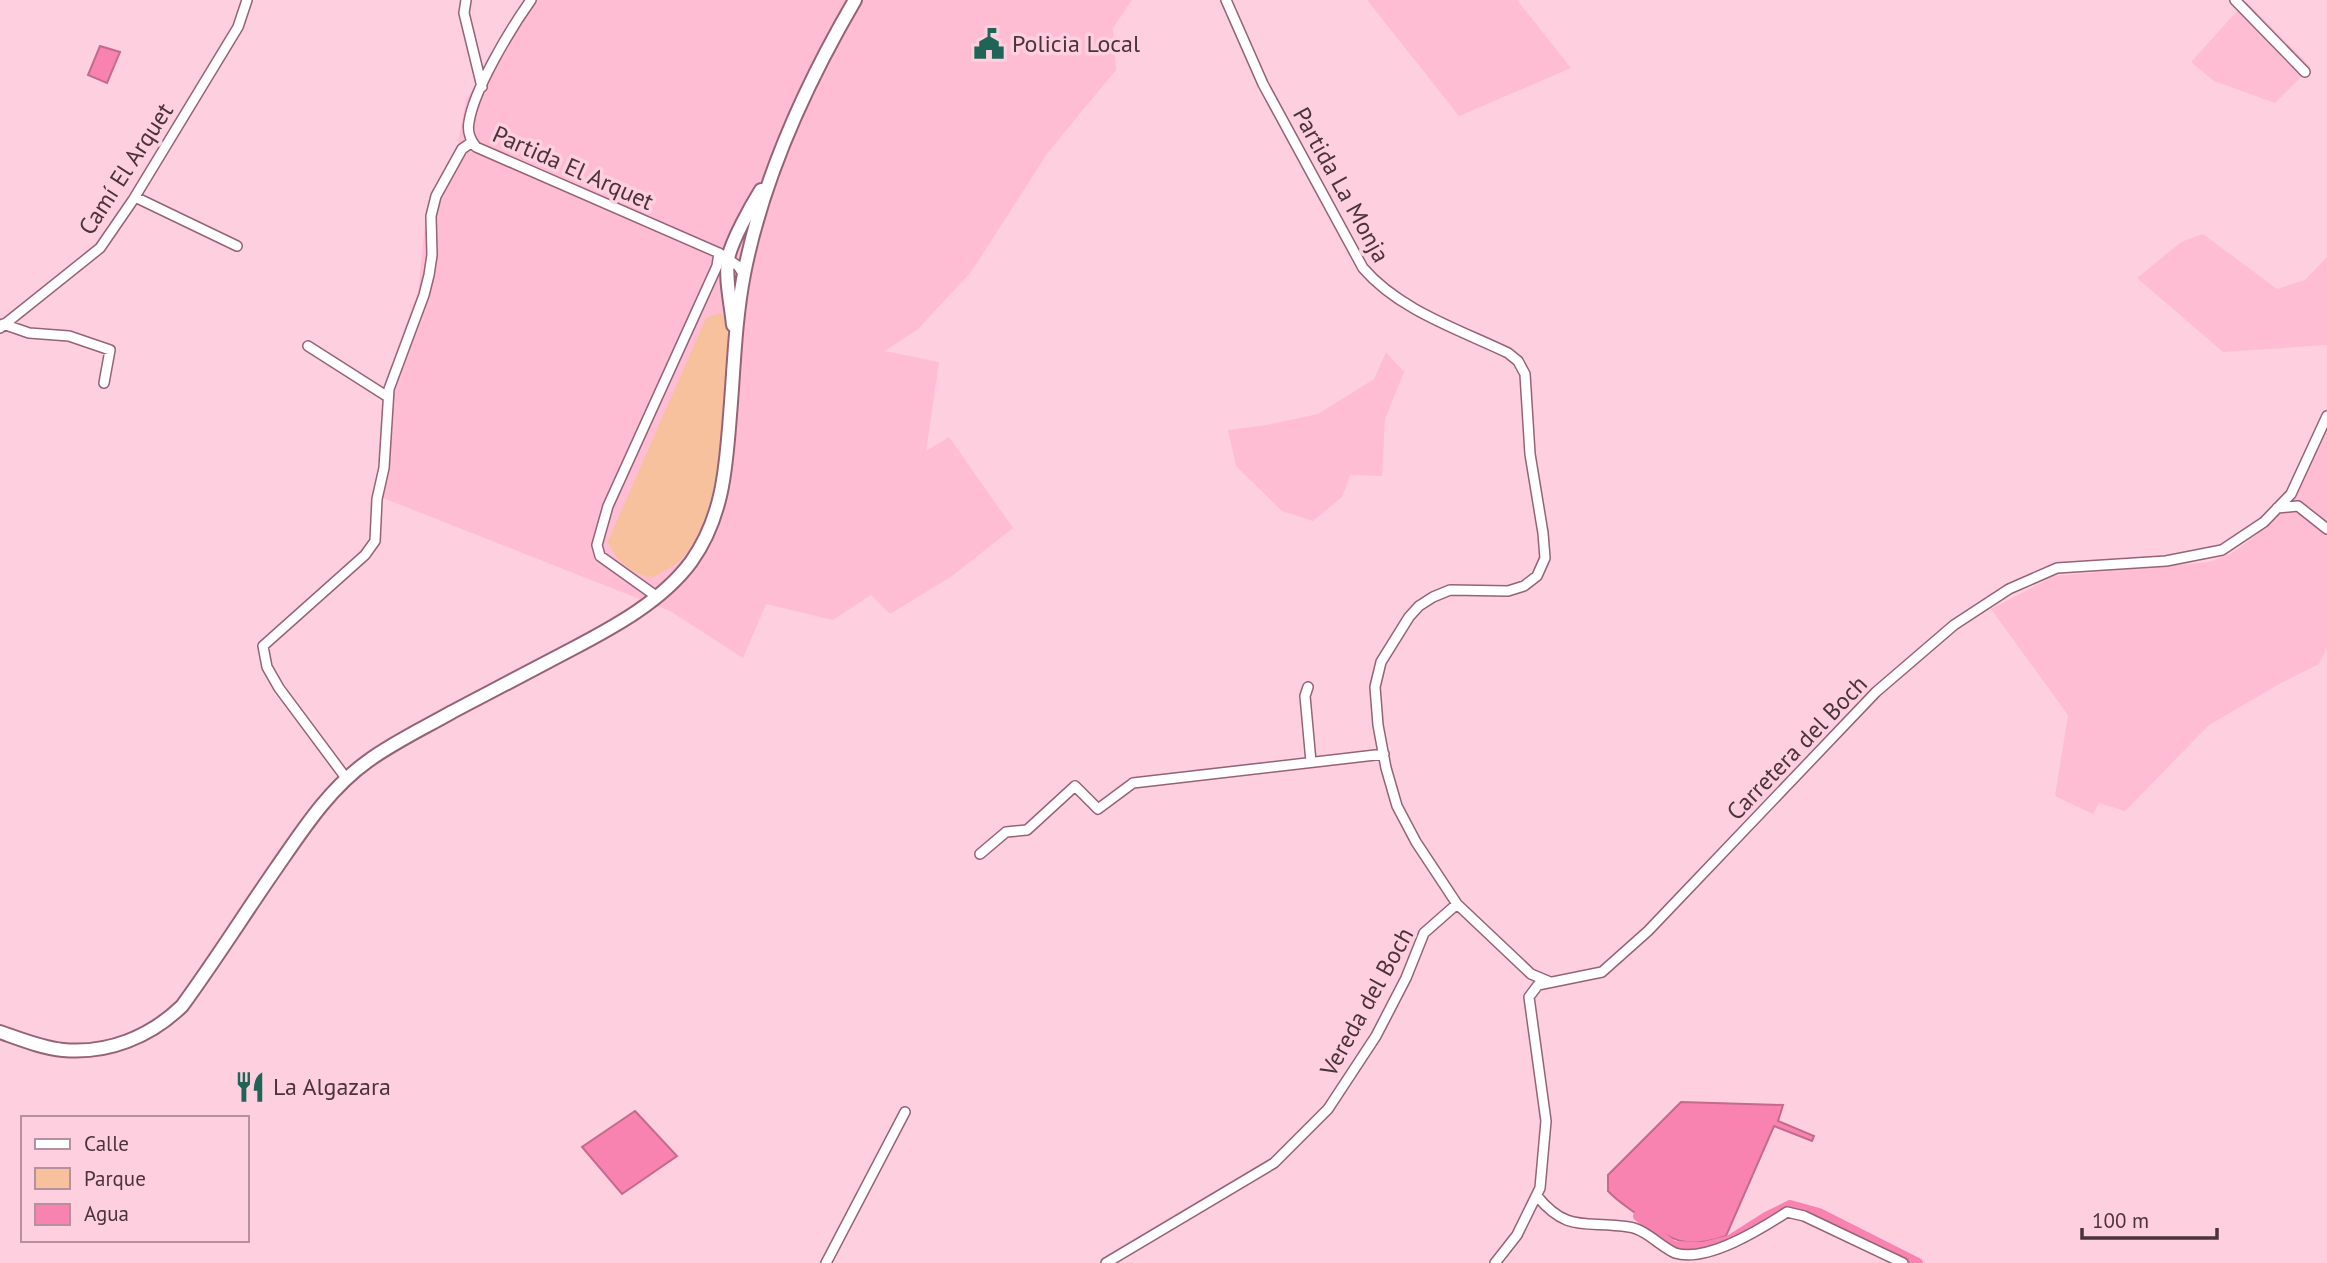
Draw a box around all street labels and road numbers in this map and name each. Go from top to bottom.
street label: Camí El Arquet [71,97,180,241]
street label: Partida La Monja [1286,102,1397,268]
street label: Partida El Arquet [488,118,659,217]
street label: Carretera del Boch [1720,669,1874,827]
street label: Vereda del Boch [1312,922,1420,1082]

